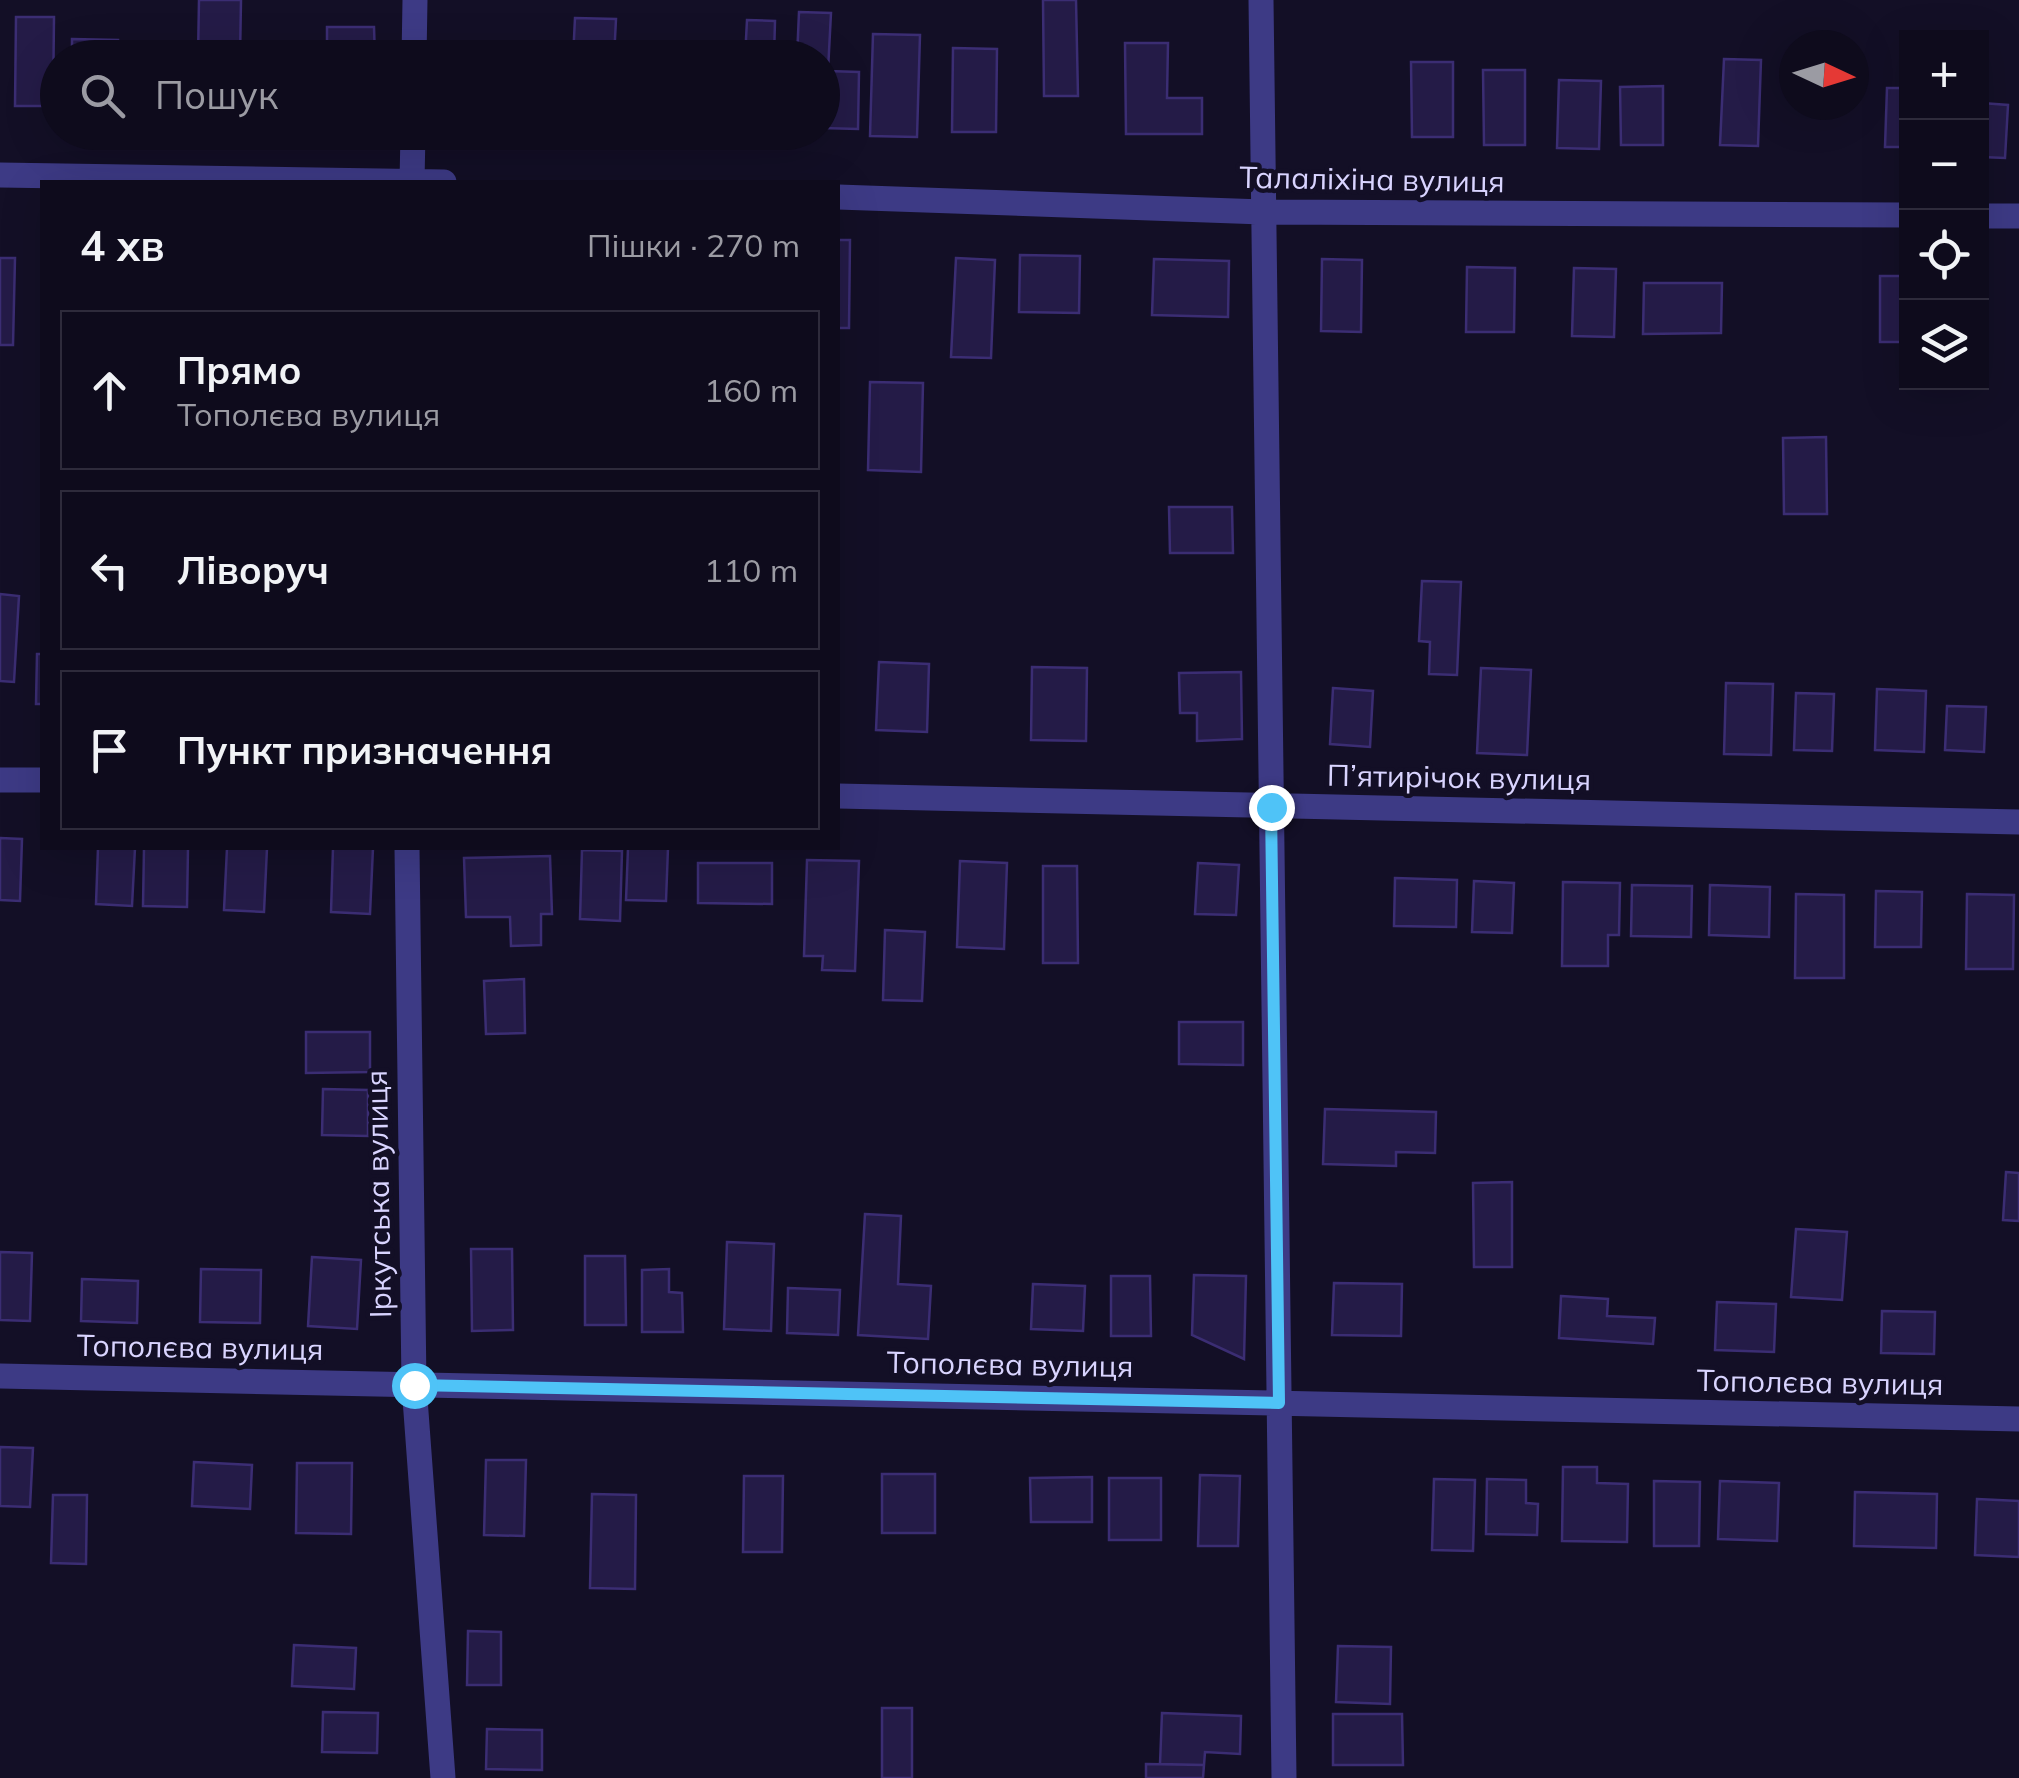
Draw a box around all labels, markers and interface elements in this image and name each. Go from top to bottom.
north arrow [1779,30,1869,120]
map controls [1899,30,1989,390]
button: + [1899,30,1989,120]
search box [40,40,840,150]
icon: search [75,68,130,123]
text: Пошук [155,71,278,119]
button: − [1899,120,1989,210]
street label: Талаліхіна вулиця [1239,158,1505,200]
button: locate [1899,210,1989,300]
text: 4 хв [80,219,165,272]
text: Пішки · 270 m [587,225,800,265]
button: layers [1899,300,1989,390]
text: Прямо [177,346,302,394]
icon: ahead [82,363,137,418]
text: 160 m [704,370,798,410]
text: Тополєва вулиця [177,394,440,434]
icon: left [82,543,137,598]
text: Ліворуч [177,546,329,594]
text: 110 m [704,550,798,590]
icon: arrive [82,723,137,778]
text: Пункт призначення [177,726,552,774]
street label: П’ятирічок вулиця [1327,756,1591,798]
route end [1249,785,1295,831]
street label: Іркутська вулиця [357,1070,399,1319]
street label: Тополєва вулиця [76,1326,324,1368]
street label: Тополєва вулиця [886,1343,1134,1385]
street label: Тополєва вулиця [1696,1361,1944,1403]
route start [392,1363,438,1409]

